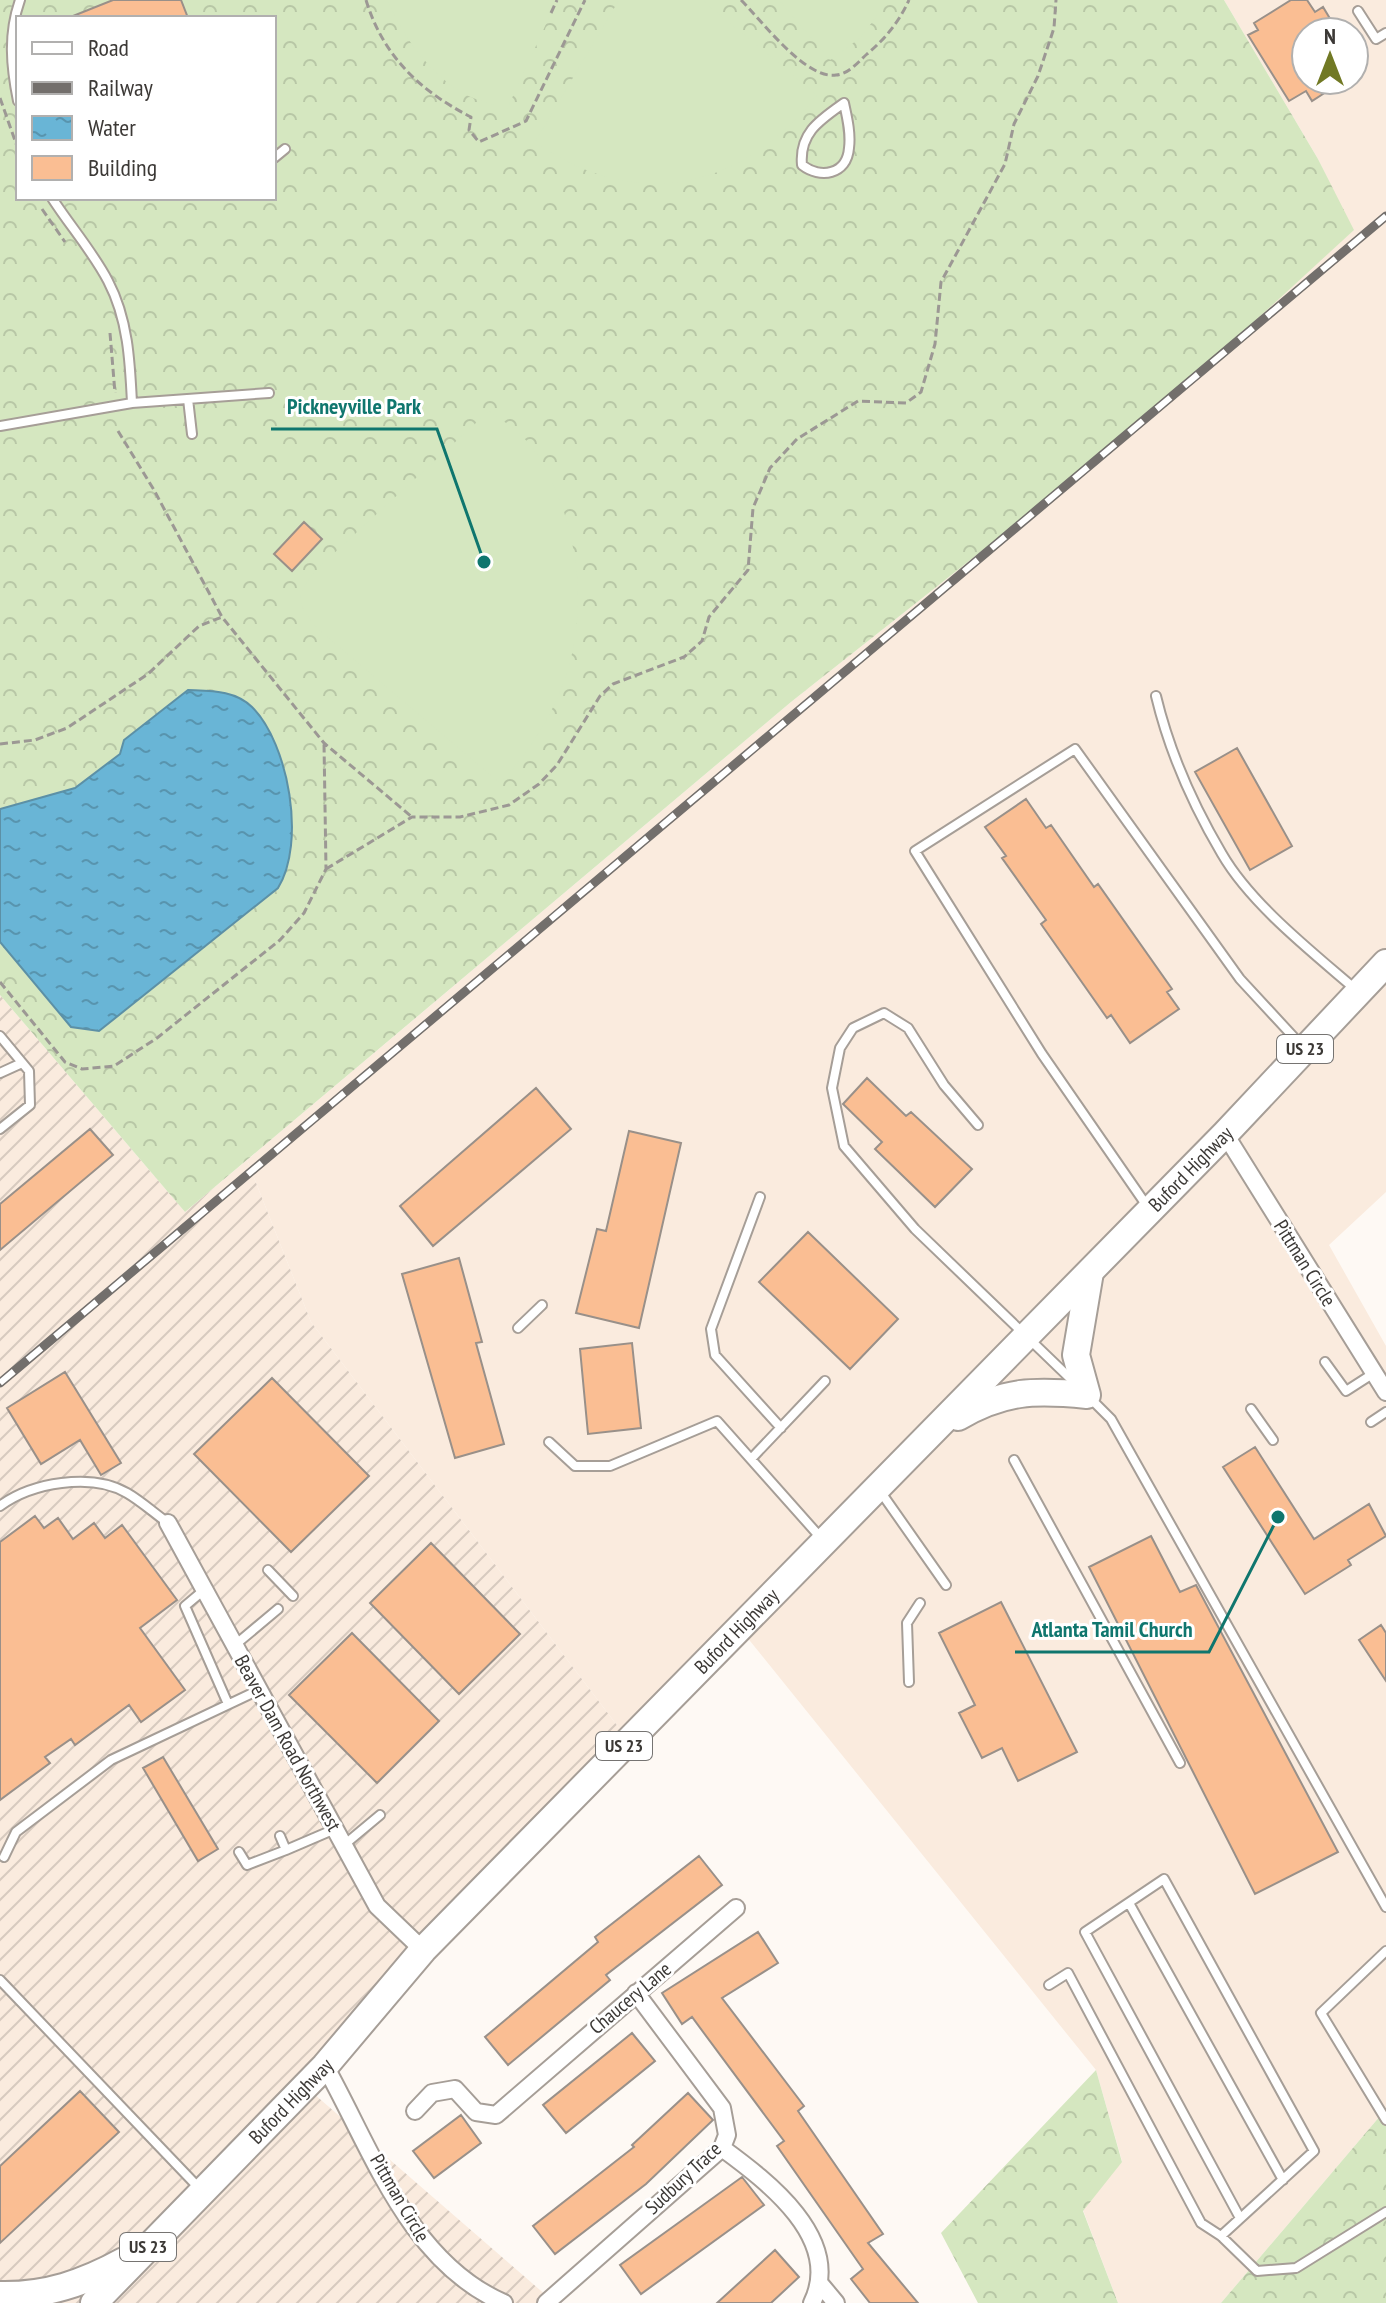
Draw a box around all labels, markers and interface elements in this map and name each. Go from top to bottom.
legend [16,16,276,200]
north arrow [1290,16,1370,96]
text: N [1324,22,1336,50]
text: Road [88,32,129,63]
text: Railway [88,72,153,103]
text: Water [88,112,136,143]
text: Building [88,152,157,183]
callout: Pickneyville Park [271,383,437,429]
text: Pickneyville Park [287,392,422,420]
road number: US 23 [1277,1035,1333,1063]
street label: Buford Highway [1143,1120,1239,1217]
street label: Pittman Circle [1268,1215,1342,1311]
street label: Buford Highway [689,1582,785,1679]
callout: Atlanta Tamil Church [1015,1606,1209,1652]
text: Atlanta Tamil Church [1030,1615,1193,1643]
street label: Beaver Dam Road Northwest [229,1650,347,1836]
road number: US 23 [596,1732,652,1760]
street label: Chaucery Lane [584,1956,676,2040]
street label: Buford Highway [243,2053,339,2150]
street label: Sudbury Trace [639,2136,727,2220]
street label: Pittman Circle [364,2149,436,2247]
road number: US 23 [120,2233,176,2261]

